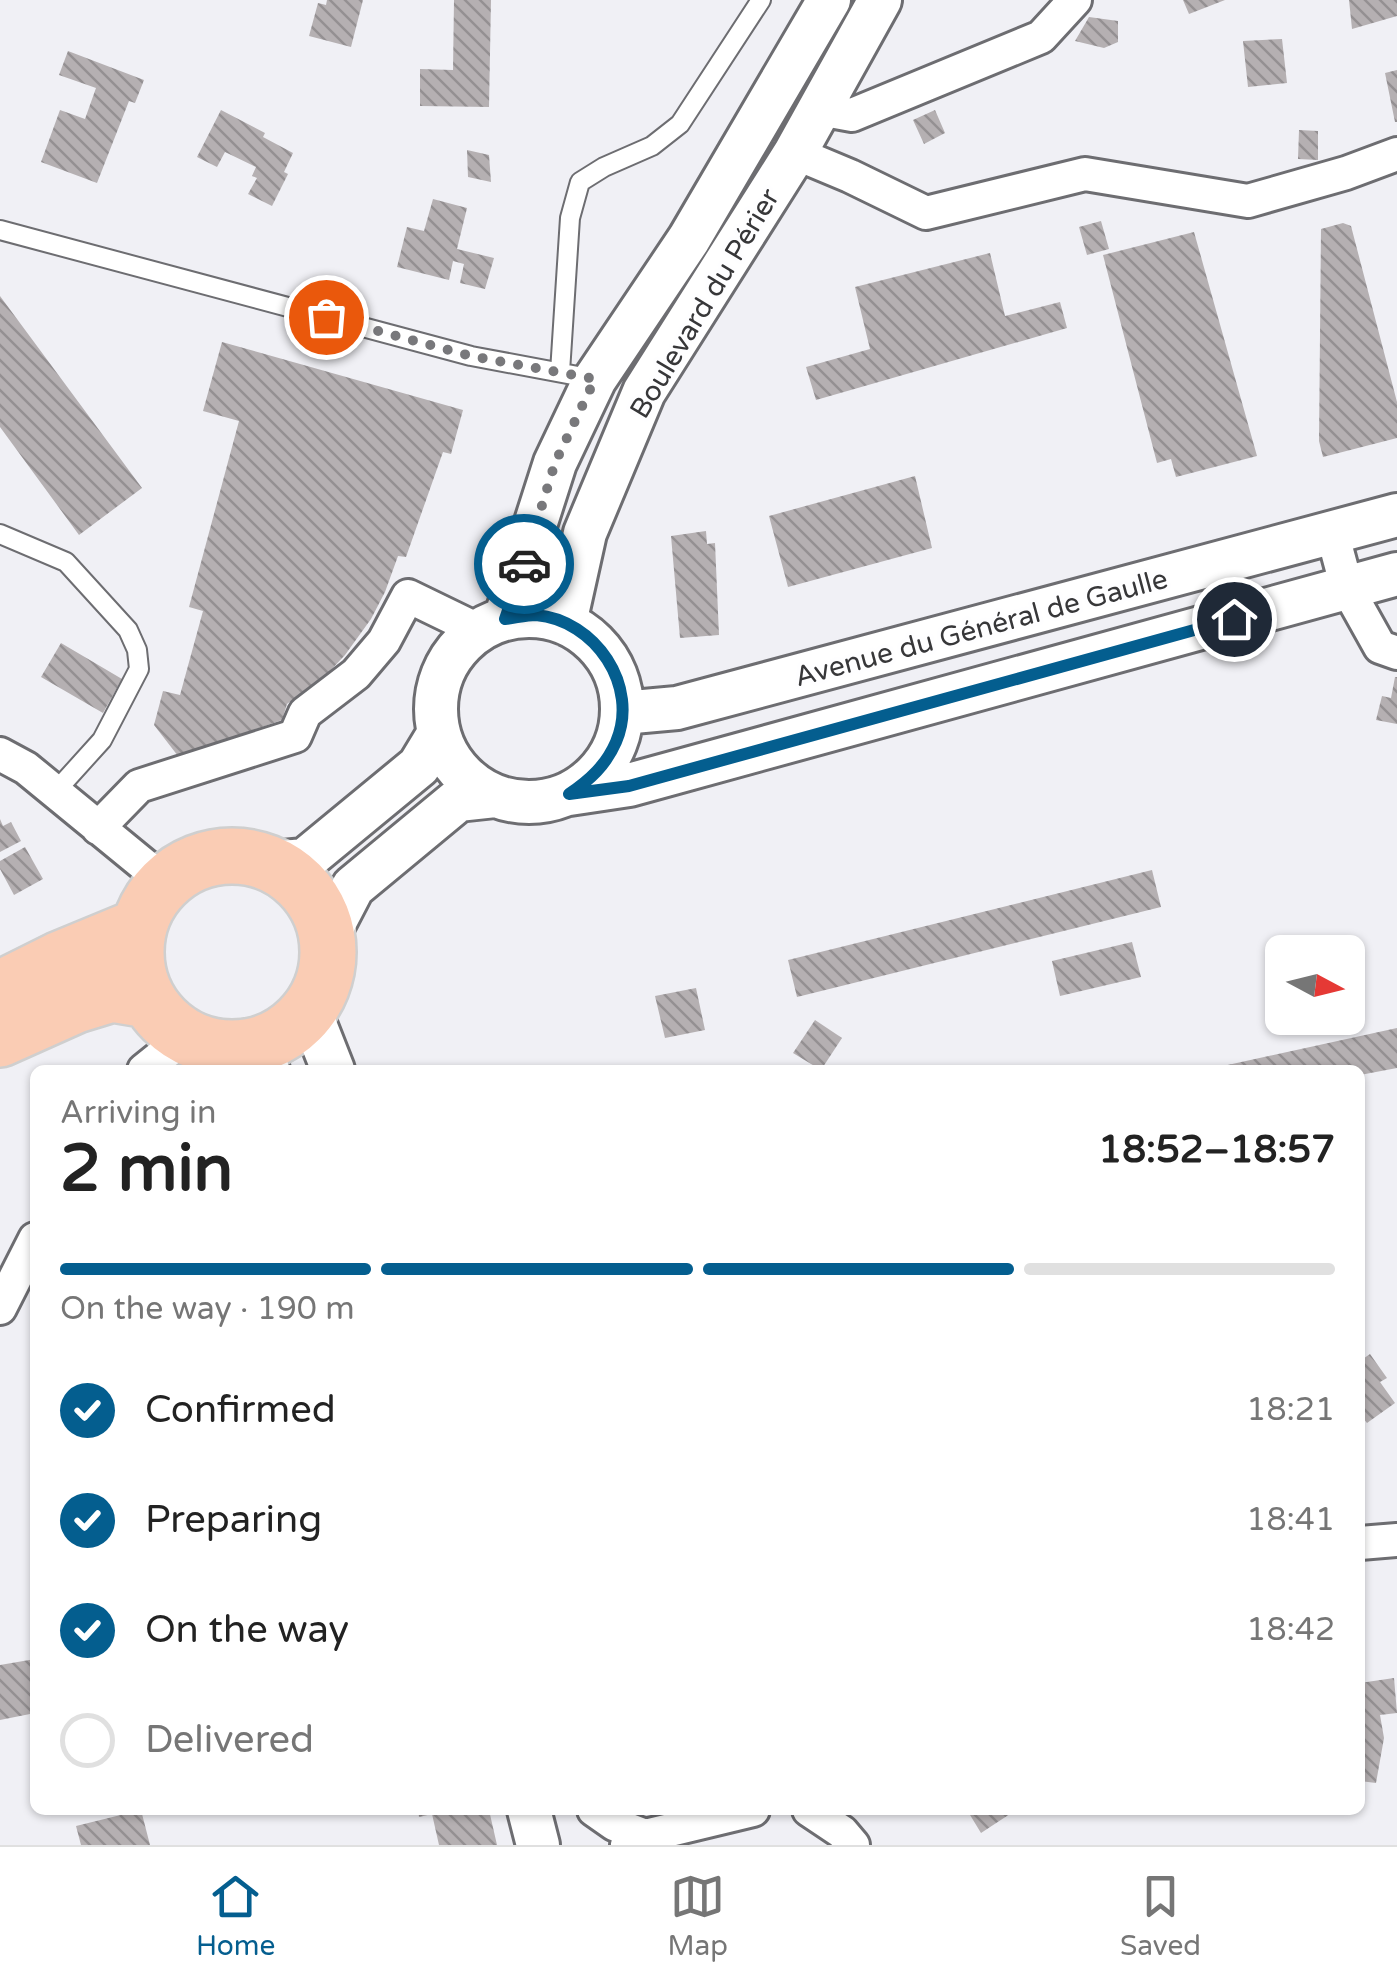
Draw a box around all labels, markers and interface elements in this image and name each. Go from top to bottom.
street label: Boulevard du Périer [623,182,787,425]
pin [284,275,369,360]
icon: bag [299,290,354,345]
courier [474,514,574,614]
icon: car [497,537,552,592]
street label: Avenue du Général de Gaulle [791,562,1171,694]
pin [1192,577,1277,662]
icon: home [1207,592,1262,647]
north arrow [1265,935,1365,1035]
map controls [1265,935,1365,1035]
text: Arriving in [60,1094,217,1132]
text: 18:52–18:57 [1098,1127,1335,1173]
text: 2 min [60,1130,233,1209]
text: On the way · 190 m [60,1290,355,1328]
icon: check [60,1383,115,1438]
text: Confirmed [145,1387,336,1433]
text: 18:21 [1246,1391,1335,1429]
icon: check [60,1493,115,1548]
text: Preparing [145,1497,322,1543]
text: 18:41 [1246,1501,1335,1539]
icon: check [60,1603,115,1658]
text: On the way [145,1607,349,1653]
text: 18:42 [1246,1611,1335,1649]
text: Delivered [145,1717,314,1763]
tab: Home [196,1869,275,1963]
tab: Map [667,1869,728,1963]
tab: Saved [1120,1869,1201,1963]

